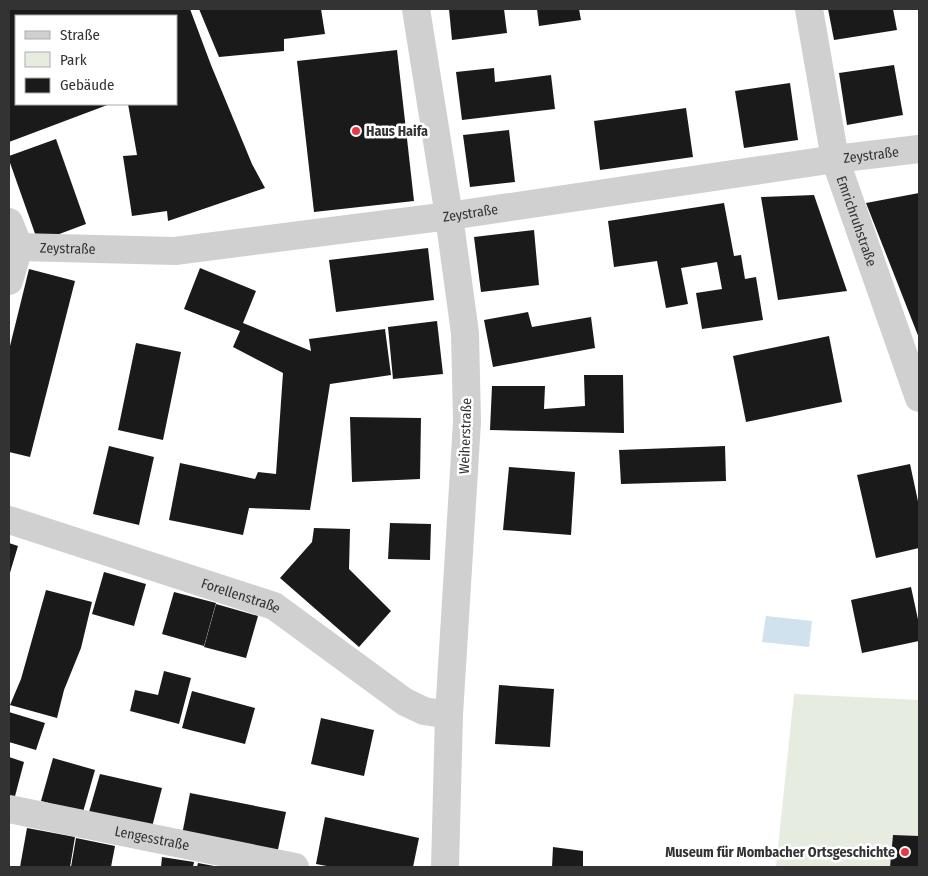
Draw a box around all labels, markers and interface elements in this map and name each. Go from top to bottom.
legend [15,15,178,105]
text: Straße [60,26,100,44]
text: Park [60,51,87,69]
text: Gebäude [60,76,115,94]
place label: Haus Haifa [366,123,428,140]
marker: Haus Haifa [350,125,362,137]
street label: Zeystraße [843,143,900,167]
street label: Emrichruhstraße [833,174,880,269]
street label: Zeystraße [442,201,499,226]
street label: Zeystraße [40,240,96,258]
street label: Weiherstraße [456,398,475,474]
street label: Forellenstraße [199,575,284,617]
street label: Lengesstraße [113,823,191,854]
place label: Museum für Mombacher Ortsgeschichte [665,844,895,861]
marker: Museum für Mombacher Ortsgeschichte [899,846,911,858]

